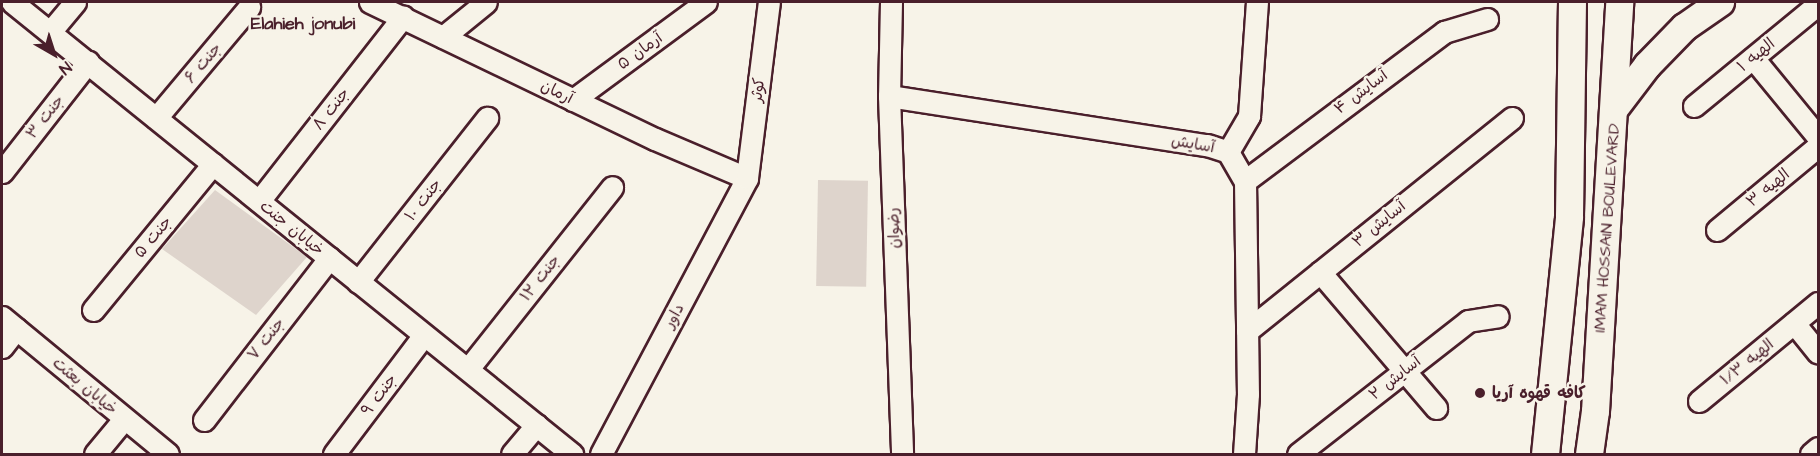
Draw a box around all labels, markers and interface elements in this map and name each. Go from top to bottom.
district label: Elahieh jonubi [251,13,355,35]
north arrow [24,24,84,84]
street label: آرمان ۵ [614,28,666,74]
street label: الهیه ۱ [1733,34,1779,76]
street label: جنت ۶ [181,39,225,87]
text: N [55,56,76,80]
street label: آسایش ۴ [1330,66,1392,118]
street label: آرمان [538,76,576,108]
street label: کوثر [747,77,769,103]
street label: جنت ۸ [308,84,354,134]
street label: جنت ۳ [22,91,68,143]
street label: IMAM HOSSAIN BOULEVARD [1590,123,1624,333]
street label: آسایش [1170,131,1216,157]
street label: الهیه ۳ [1742,165,1794,211]
street label: جنت ۱۰ [401,175,445,225]
street label: خیابان جنت [256,196,328,260]
street label: آسایش ۳ [1348,197,1410,251]
street label: رضوان [884,207,904,249]
street label: جنت ۵ [130,212,176,262]
street label: جنت ۱۲ [516,251,564,305]
street label: داور [660,300,688,332]
street label: جنت ۷ [243,314,289,364]
street label: الهیه ۱/۳ [1716,335,1778,389]
street label: آسایش ۲ [1365,352,1425,404]
street label: خیابان بعثت [49,353,121,419]
street label: جنت ۹ [357,370,401,420]
place label: کافه قهوه آریا [1492,383,1586,403]
marker: کافه قهوه آریا [1473,386,1487,400]

